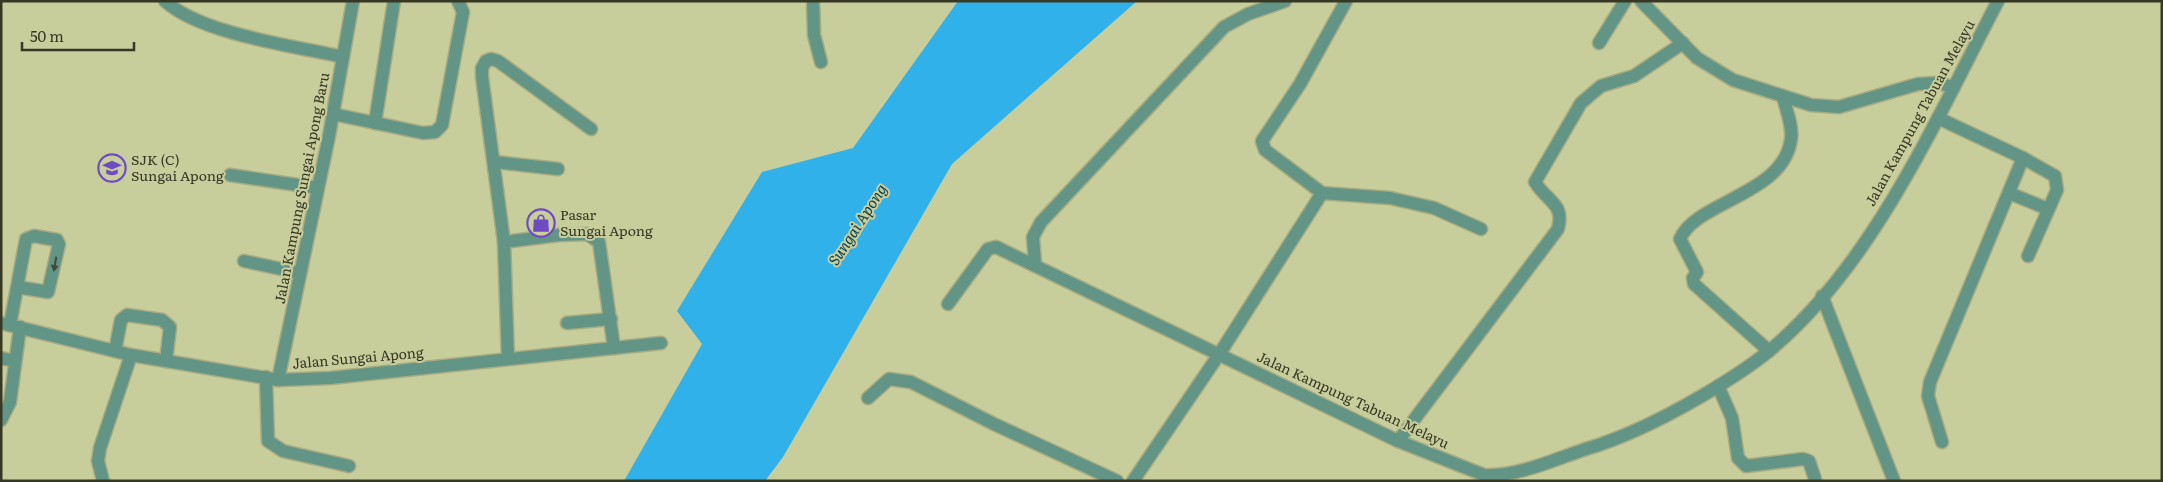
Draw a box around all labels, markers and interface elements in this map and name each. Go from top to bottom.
street label: Jalan Kampung Tabuan Melayu [1859,16,1979,209]
scale bar [22,20,135,52]
text: 50 m [30,24,64,47]
street label: Jalan Kampung Sungai Apong Baru [269,70,333,305]
place label: SJK (C) Sungai Apong [131,149,224,185]
school or university icon: SJK (C) Sungai Apong [97,153,127,183]
water label: Sungai Apong [822,179,892,270]
place label: Pasar Sungai Apong [560,204,653,240]
shop icon: Pasar Sungai Apong [526,208,556,238]
one-way arrow [50,257,58,273]
street label: Jalan Sungai Apong [291,341,425,373]
street label: Jalan Kampung Tabuan Melayu [1254,346,1453,453]

